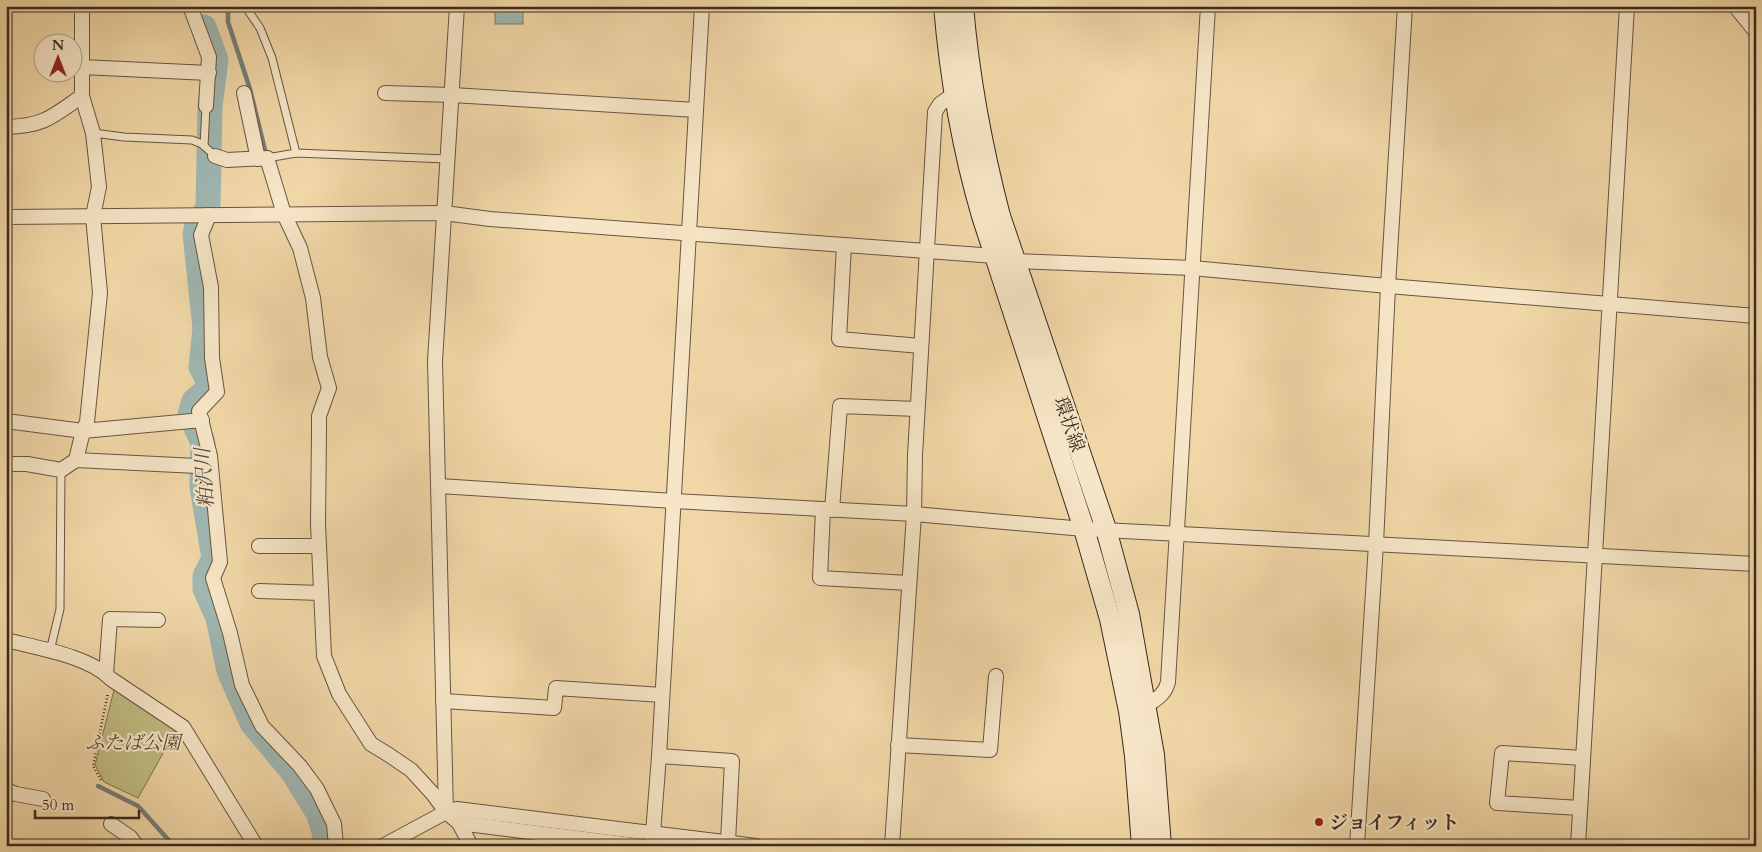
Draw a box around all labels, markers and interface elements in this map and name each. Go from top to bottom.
north arrow [32,32,82,82]
text: N [52,36,64,55]
street label: 環状線 [1047,393,1091,456]
water label: 粕沢川 [189,445,220,509]
park label: ふたば公園 [85,730,183,756]
scale bar [35,787,139,819]
text: 50 m [42,795,74,815]
place label: ジョイフィット [1329,810,1460,836]
marker: ジョイフィット [1313,816,1325,828]

